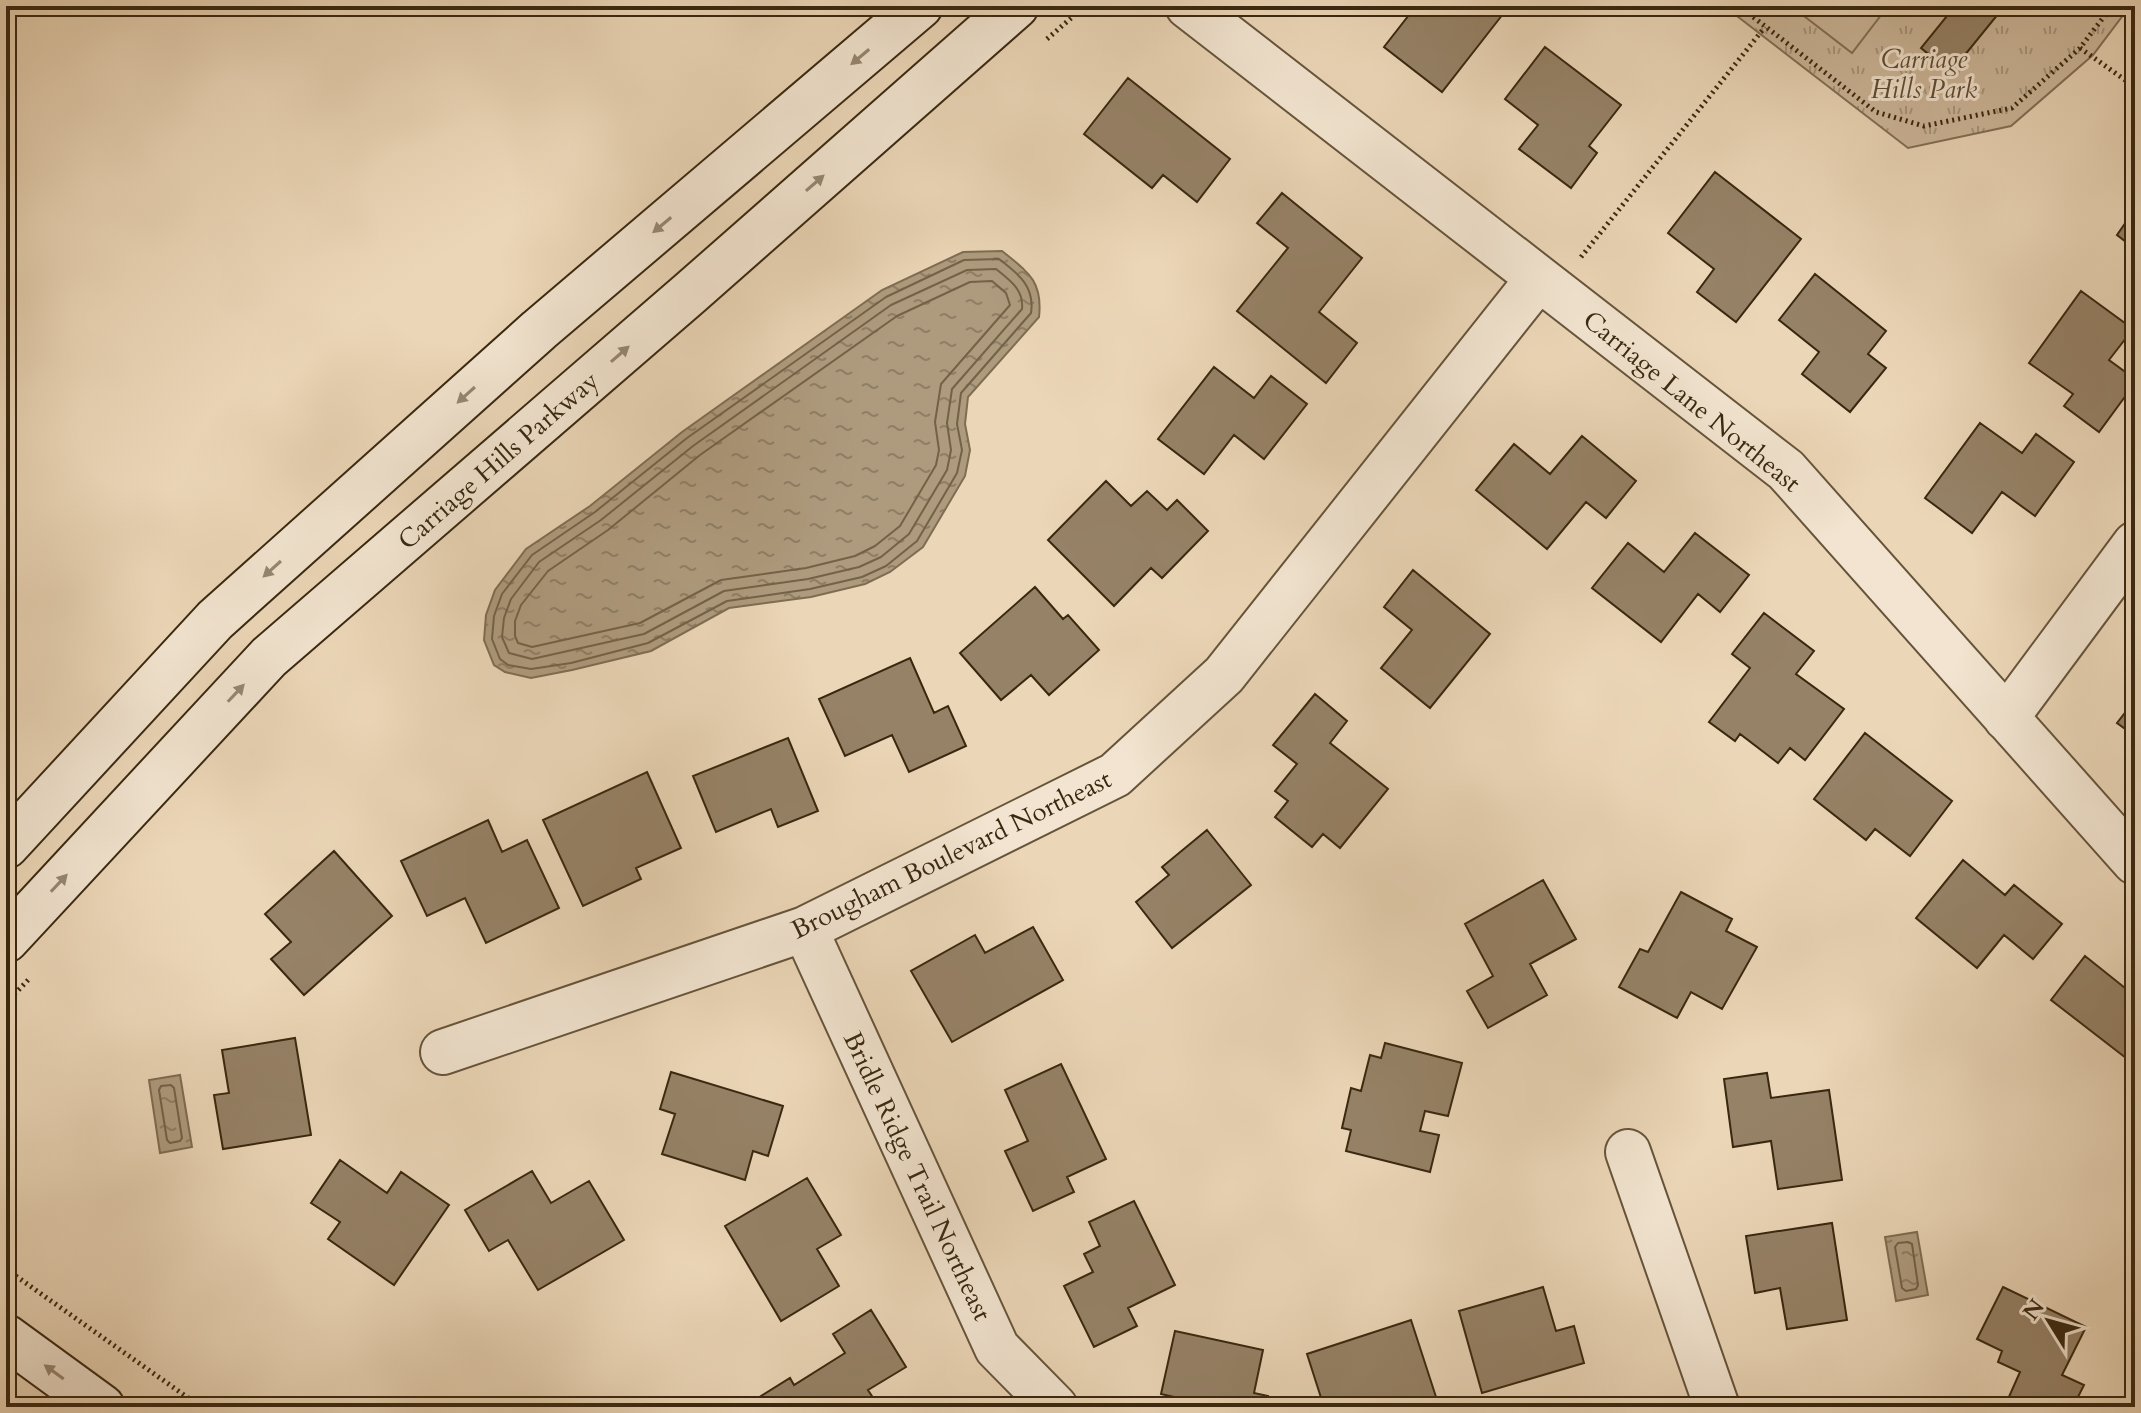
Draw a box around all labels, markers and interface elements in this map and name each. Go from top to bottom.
park label: Carriage Hills Park [1871,42,1977,107]
one-way arrow [850,47,870,65]
one-way arrow [806,174,825,192]
one-way arrow [652,216,672,233]
street label: Carriage Lane Northeast [1575,303,1808,500]
one-way arrow [609,346,629,363]
street label: Carriage Hills Parkway [390,363,607,557]
one-way arrow [456,386,475,404]
one-way arrow [262,559,281,577]
one-way arrow [227,684,245,703]
street label: Brougham Boulevard Northeast [785,762,1117,947]
one-way arrow [50,874,68,893]
street label: Bridle Ridge Trail Northeast [835,1026,1000,1326]
north arrow [2009,1281,2089,1361]
text: N [2016,1293,2052,1326]
one-way arrow [43,1364,65,1380]

